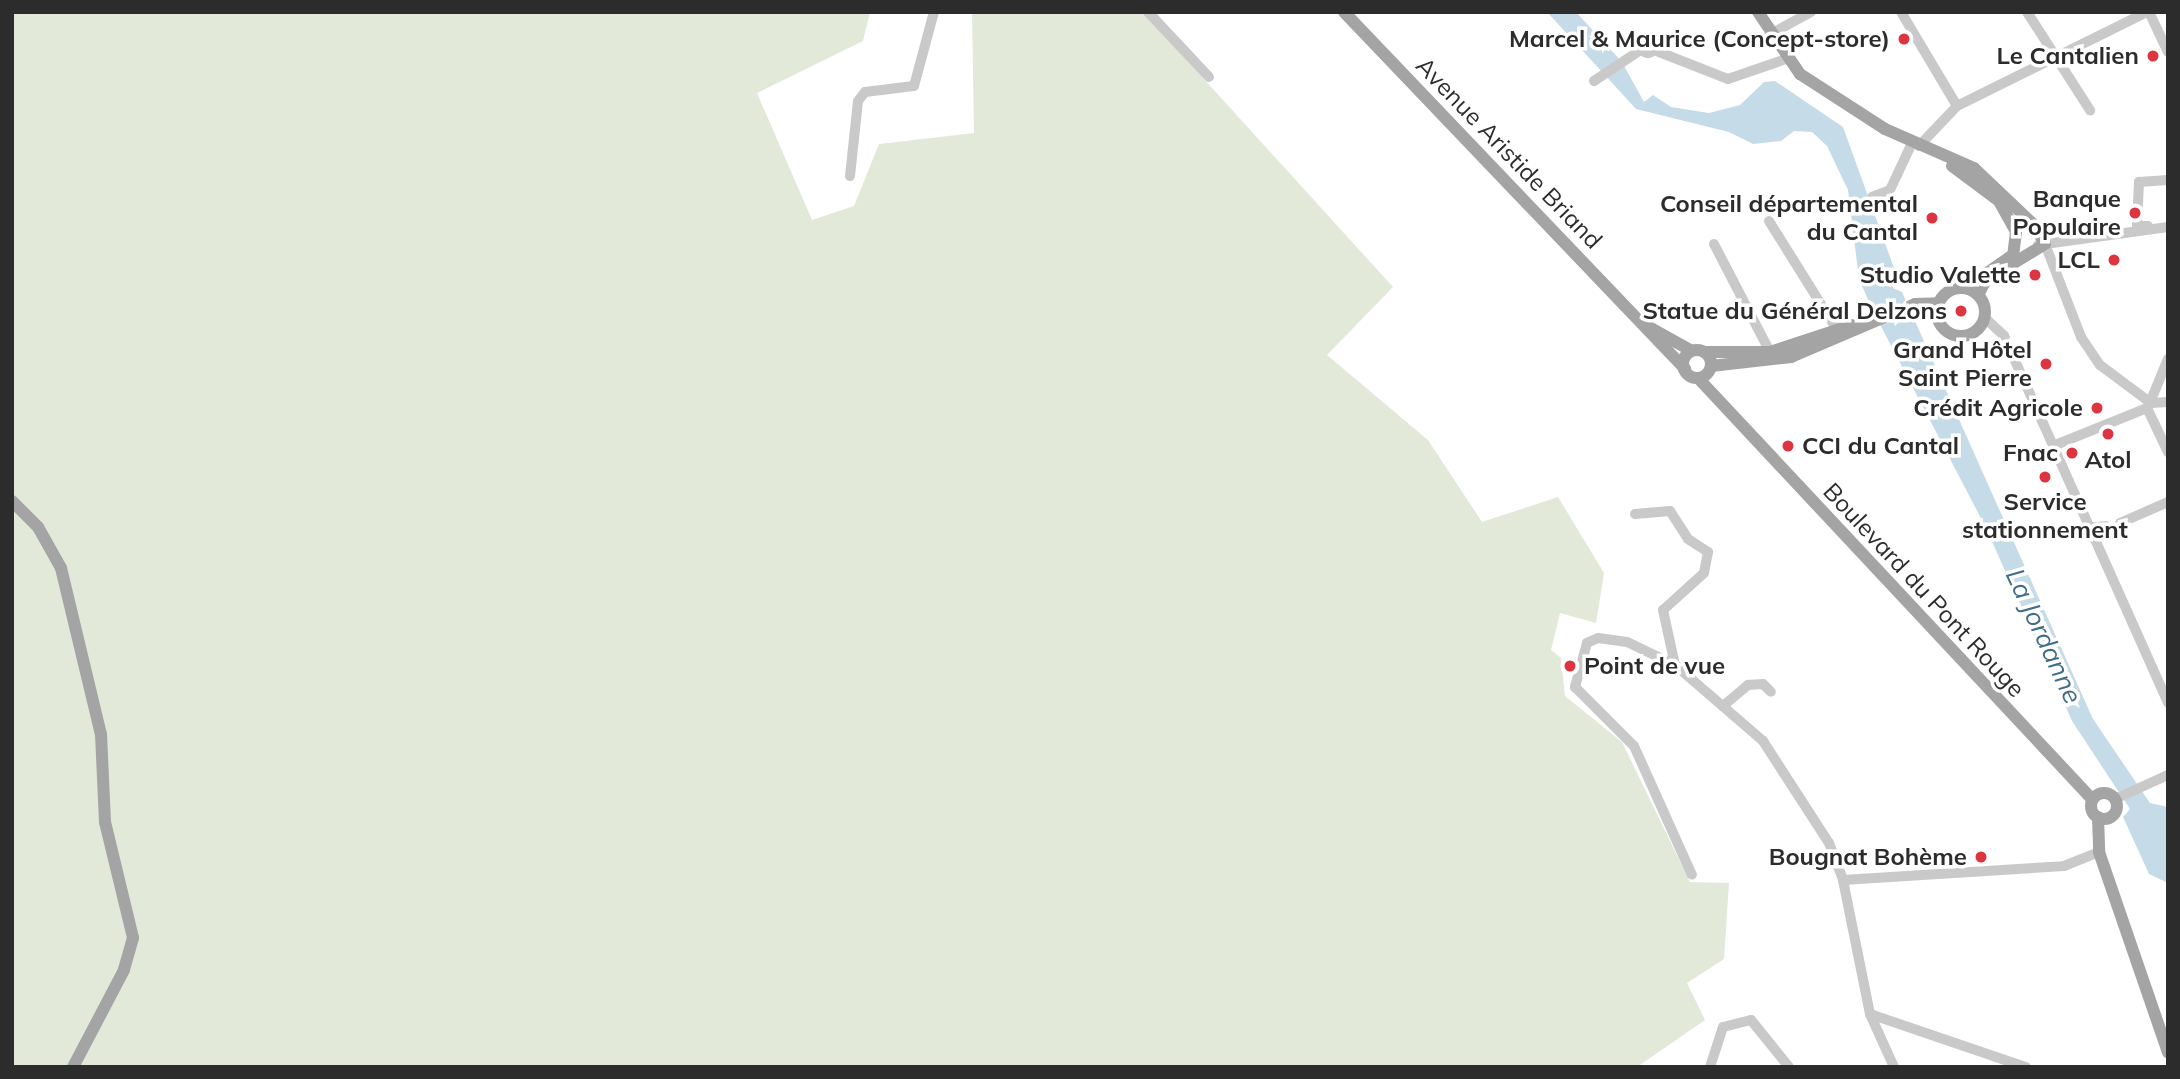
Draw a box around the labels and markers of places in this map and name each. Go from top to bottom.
place label: Marcel & Maurice (Concept-store) [1509,25,1890,53]
marker: Marcel & Maurice (Concept-store) [1896,31,1912,47]
place label: Le Cantalien [1996,42,2139,70]
marker: Le Cantalien [2145,48,2161,64]
place label: Banque Populaire [2012,185,2121,241]
place label: Conseil départemental du Cantal [1660,190,1918,246]
marker: Banque Populaire [2127,205,2143,221]
marker: Conseil départemental du Cantal [1924,210,1940,226]
place label: LCL [2058,246,2100,274]
marker: LCL [2106,252,2122,268]
place label: Studio Valette [1860,261,2021,289]
marker: Studio Valette [2027,267,2043,283]
place label: Statue du Général Delzons [1642,297,1947,325]
marker: Statue du Général Delzons [1953,303,1969,319]
place label: Grand Hôtel Saint Pierre [1893,336,2032,392]
marker: Grand Hôtel Saint Pierre [2038,356,2054,372]
place label: Crédit Agricole [1913,394,2083,422]
marker: Crédit Agricole [2089,400,2105,416]
marker: Atol [2100,426,2116,442]
place label: CCI du Cantal [1802,432,1959,460]
marker: CCI du Cantal [1780,438,1796,454]
place label: Fnac [2003,439,2058,467]
marker: Fnac [2064,445,2080,461]
place label: Atol [2084,446,2132,474]
marker: Service stationnement [2037,469,2053,485]
place label: Service stationnement [1962,488,2128,544]
place label: Point de vue [1584,652,1725,680]
marker: Point de vue [1562,658,1578,674]
place label: Bougnat Bohème [1769,843,1967,871]
marker: Bougnat Bohème [1973,849,1989,865]

